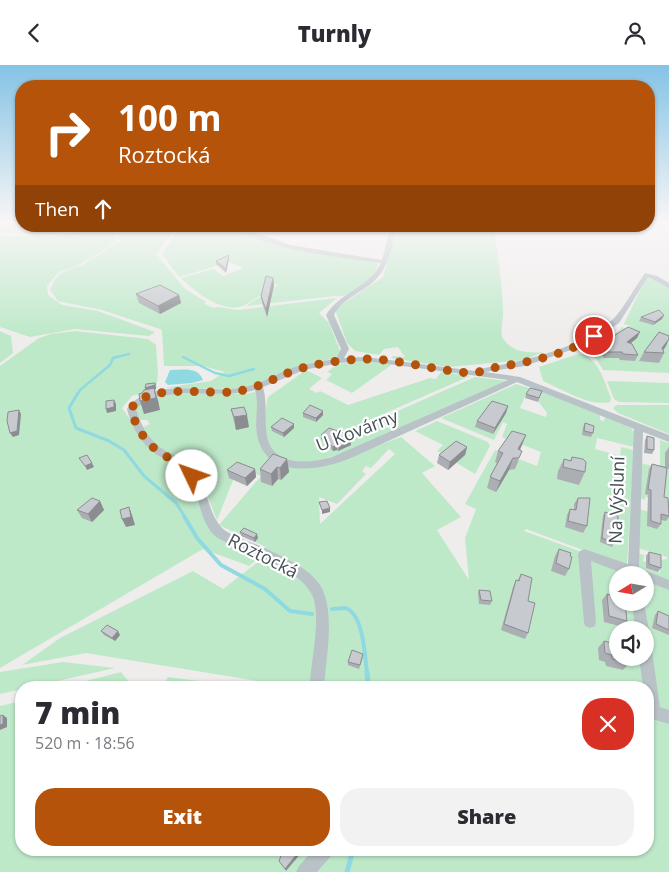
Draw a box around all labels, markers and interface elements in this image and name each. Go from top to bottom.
text: Turnly [298,18,371,48]
icon: back [20,19,48,47]
icon: person [621,19,649,47]
text: 100 m [118,94,222,141]
icon: right [35,100,100,165]
text: Roztocká [118,139,211,169]
icon: ahead [89,195,117,223]
text: Then [35,196,79,222]
pin [573,315,615,357]
icon: arrive [580,322,608,350]
street label: U Kovárny [312,403,402,457]
position arrow [165,449,217,501]
street label: Na Výsluní [602,455,630,544]
street label: Roztocká [224,527,303,583]
north arrow [609,566,654,611]
map controls [609,566,654,666]
button: sound [609,621,654,666]
text: 7 min [35,692,120,733]
button: close [582,698,634,750]
text: 520 m · 18:56 [35,732,135,754]
button: Exit [35,788,330,846]
button: Share [340,788,634,846]

